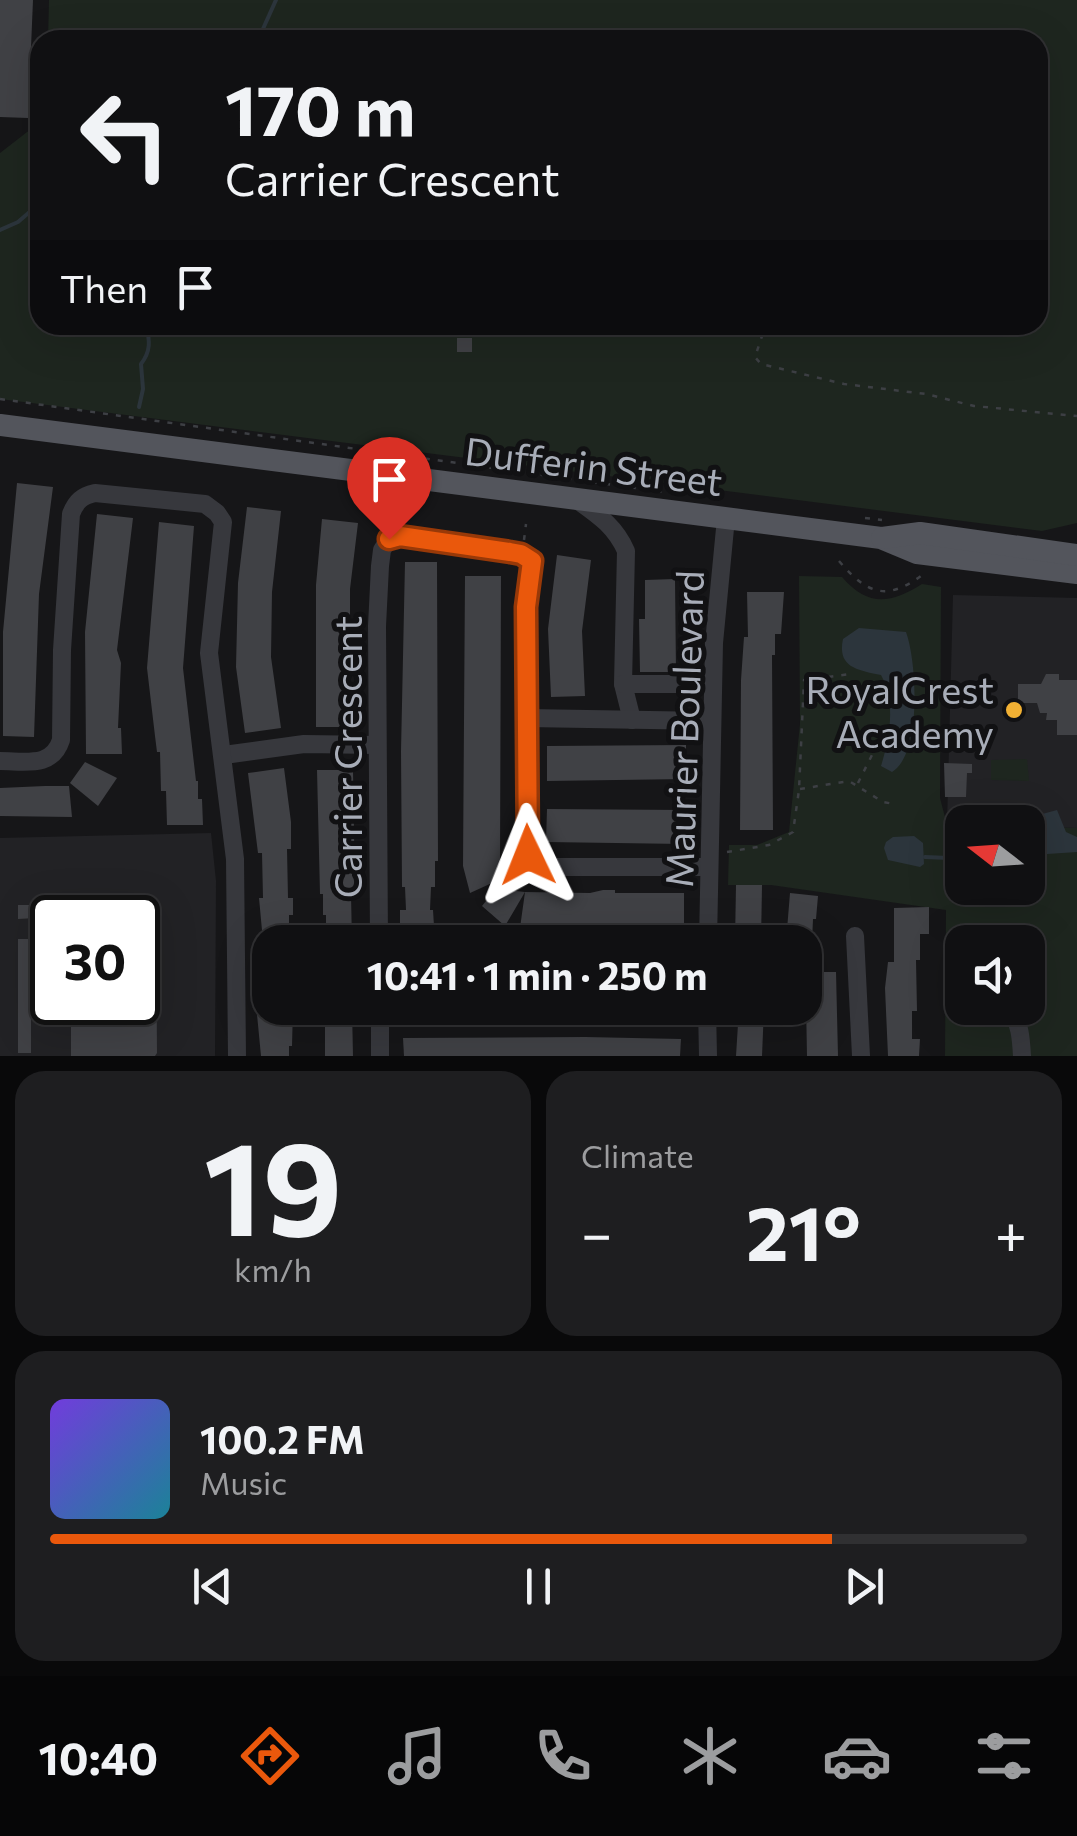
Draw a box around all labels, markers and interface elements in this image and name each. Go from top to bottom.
text: 170 m [225,65,416,150]
icon: left [60,70,190,200]
text: Carrier Crescent [225,150,560,205]
icon: arrive [168,260,223,315]
text: Then [60,264,148,311]
street label: Dufferin Street [463,426,725,504]
pin [347,437,432,540]
icon: arrive [362,452,417,507]
street label: Maurier Boulevard [654,569,712,889]
street label: Carrier Crescent [323,616,370,898]
place label: RoyalCrest Academy [806,665,994,756]
marker: RoyalCrest Academy [1003,699,1025,721]
position arrow [476,803,580,907]
north arrow [945,805,1045,905]
map controls [945,805,1045,1025]
speed limit sign: 30 [30,895,160,1025]
button: sound [945,925,1045,1025]
text: 10:41 · 1 min · 250 m [367,951,707,998]
text: 19 [203,1104,343,1263]
text: Climate [581,1135,694,1175]
text: 21° [746,1185,861,1276]
text: − [581,1198,612,1265]
text: + [995,1198,1027,1265]
text: km/h [234,1249,312,1289]
text: 100.2 FM [200,1415,365,1462]
text: Music [200,1462,287,1502]
icon: previous [185,1559,240,1614]
icon: pause [511,1559,566,1614]
icon: next [837,1559,892,1614]
icon: directions [235,1721,305,1791]
icon: music [382,1721,452,1791]
icon: phone [528,1721,598,1791]
icon: climate [675,1721,745,1791]
icon: car [822,1721,892,1791]
icon: filters [969,1721,1039,1791]
text: 10:40 [38,1729,158,1784]

